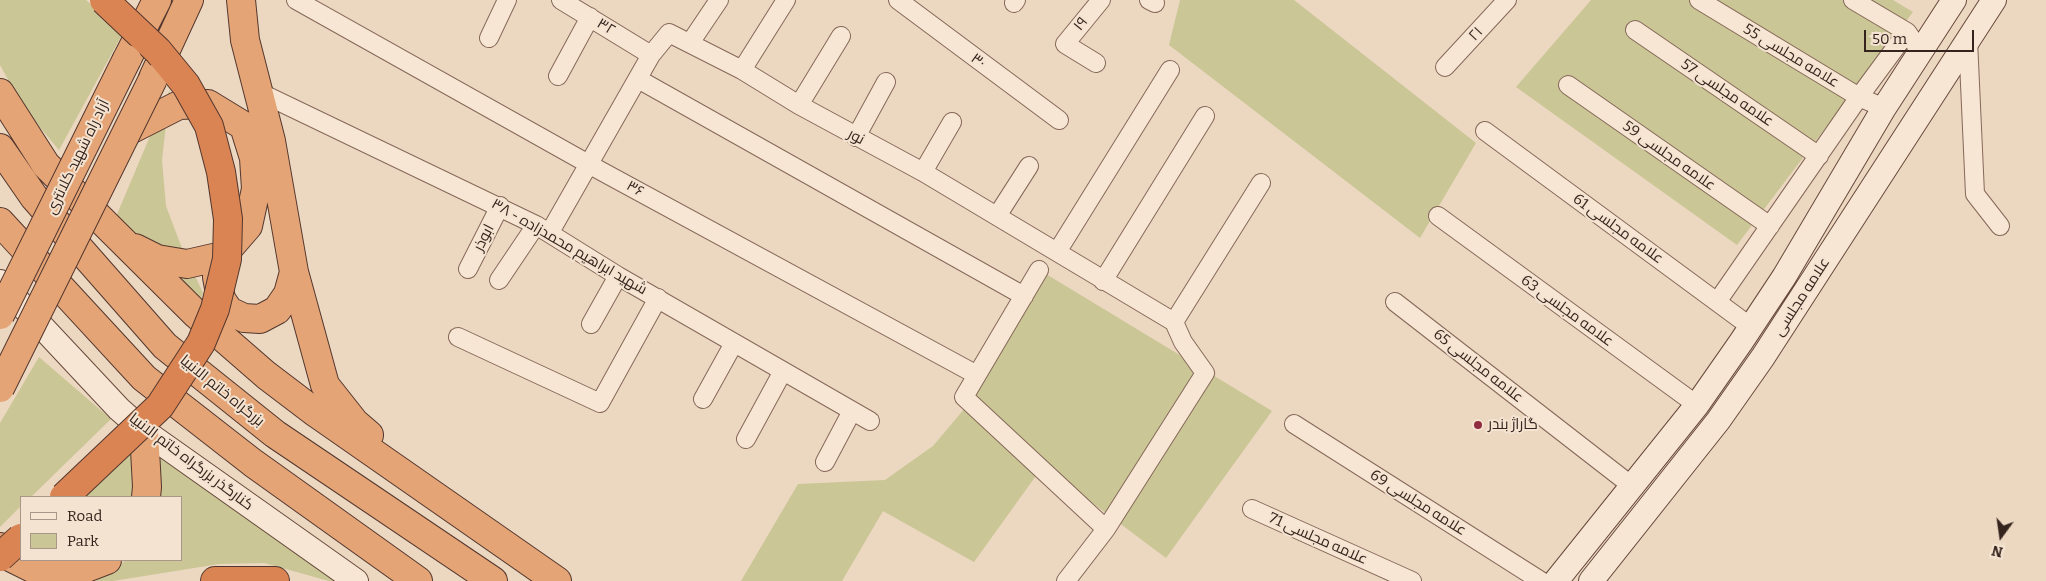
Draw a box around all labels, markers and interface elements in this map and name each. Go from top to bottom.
street label: ۱۹ [1070,14,1092,34]
street label: ۳۲ [594,15,618,39]
street label: علامه مجلسی 55 [1740,20,1842,92]
scale bar [1866,20,1976,52]
street label: ۲۱ [1465,23,1487,45]
text: 50 m [1872,30,1907,48]
street label: ۳۰ [967,50,989,72]
street label: علامه مجلسی 57 [1677,55,1777,131]
street label: آزاد راه شهید کلانتری [42,97,114,217]
street label: علامه مجلسی 59 [1619,117,1719,195]
street label: نور [844,125,868,149]
street label: ۳۶ [623,177,647,201]
street label: علامه مجلسی 61 [1569,190,1667,268]
street label: شهید ابراهیم محمدزاده - ۳۸ [488,195,650,299]
street label: ابوذر [470,221,498,255]
street label: علامه مجلسی [1770,254,1834,340]
street label: علامه مجلسی 63 [1517,271,1617,351]
street label: علامه مجلسی 65 [1429,325,1527,407]
street label: بزرگراه خاتم الانبیا [176,351,268,431]
street label: کنارگذر بزرگراه خاتم الانبیا [125,409,257,515]
place label: گاراژ بندر [1488,416,1538,434]
marker: گاراژ بندر [1472,419,1484,431]
street label: علامه مجلسی 69 [1366,466,1470,540]
legend [20,496,182,561]
text: Road [67,507,102,525]
street label: علامه مجلسی 71 [1266,509,1370,569]
north arrow [1976,511,2026,561]
text: Park [67,532,99,550]
text: N [1990,541,2005,561]

